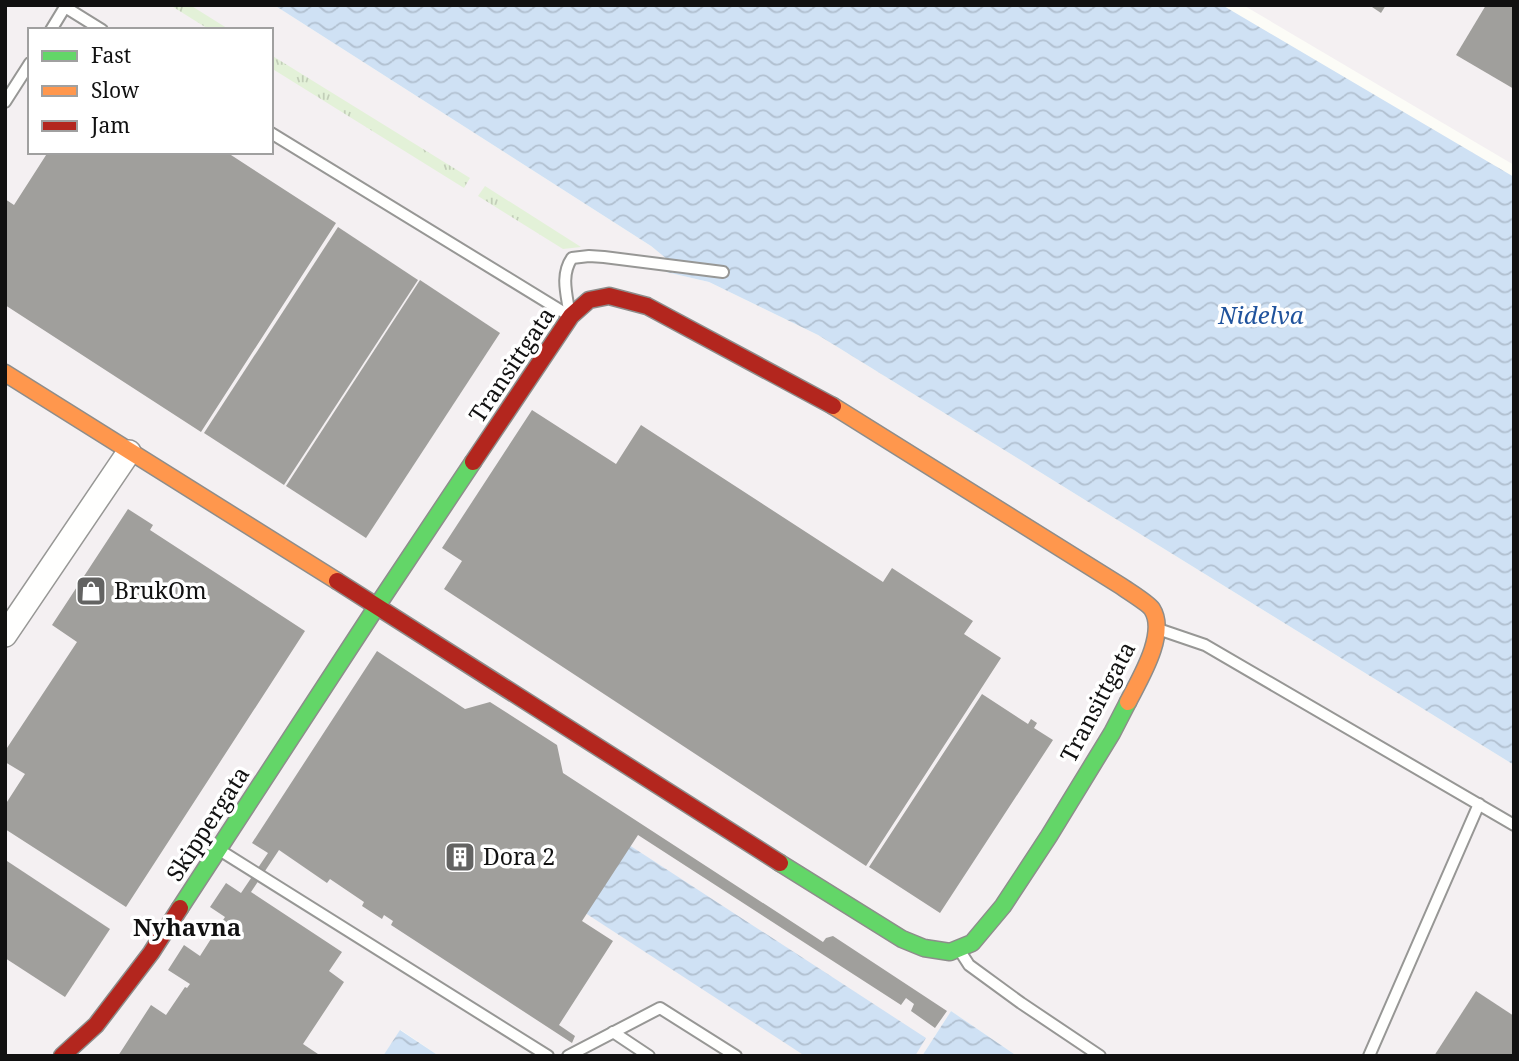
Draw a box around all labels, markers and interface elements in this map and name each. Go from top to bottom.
legend [28,28,273,154]
text: Fast [91,41,131,69]
text: Slow [91,76,140,104]
text: Jam [90,111,130,139]
water label: Nidelva [1217,298,1304,331]
street label: Transittgata [461,301,561,428]
shop icon: BrukOm [74,574,108,608]
place label: BrukOm [114,574,207,606]
street label: Transittgata [1052,635,1142,768]
street label: Skippergata [158,760,256,887]
building icon: Dora 2 [443,840,477,874]
place label: Dora 2 [483,840,555,872]
district label: Nyhavna [133,910,241,943]

